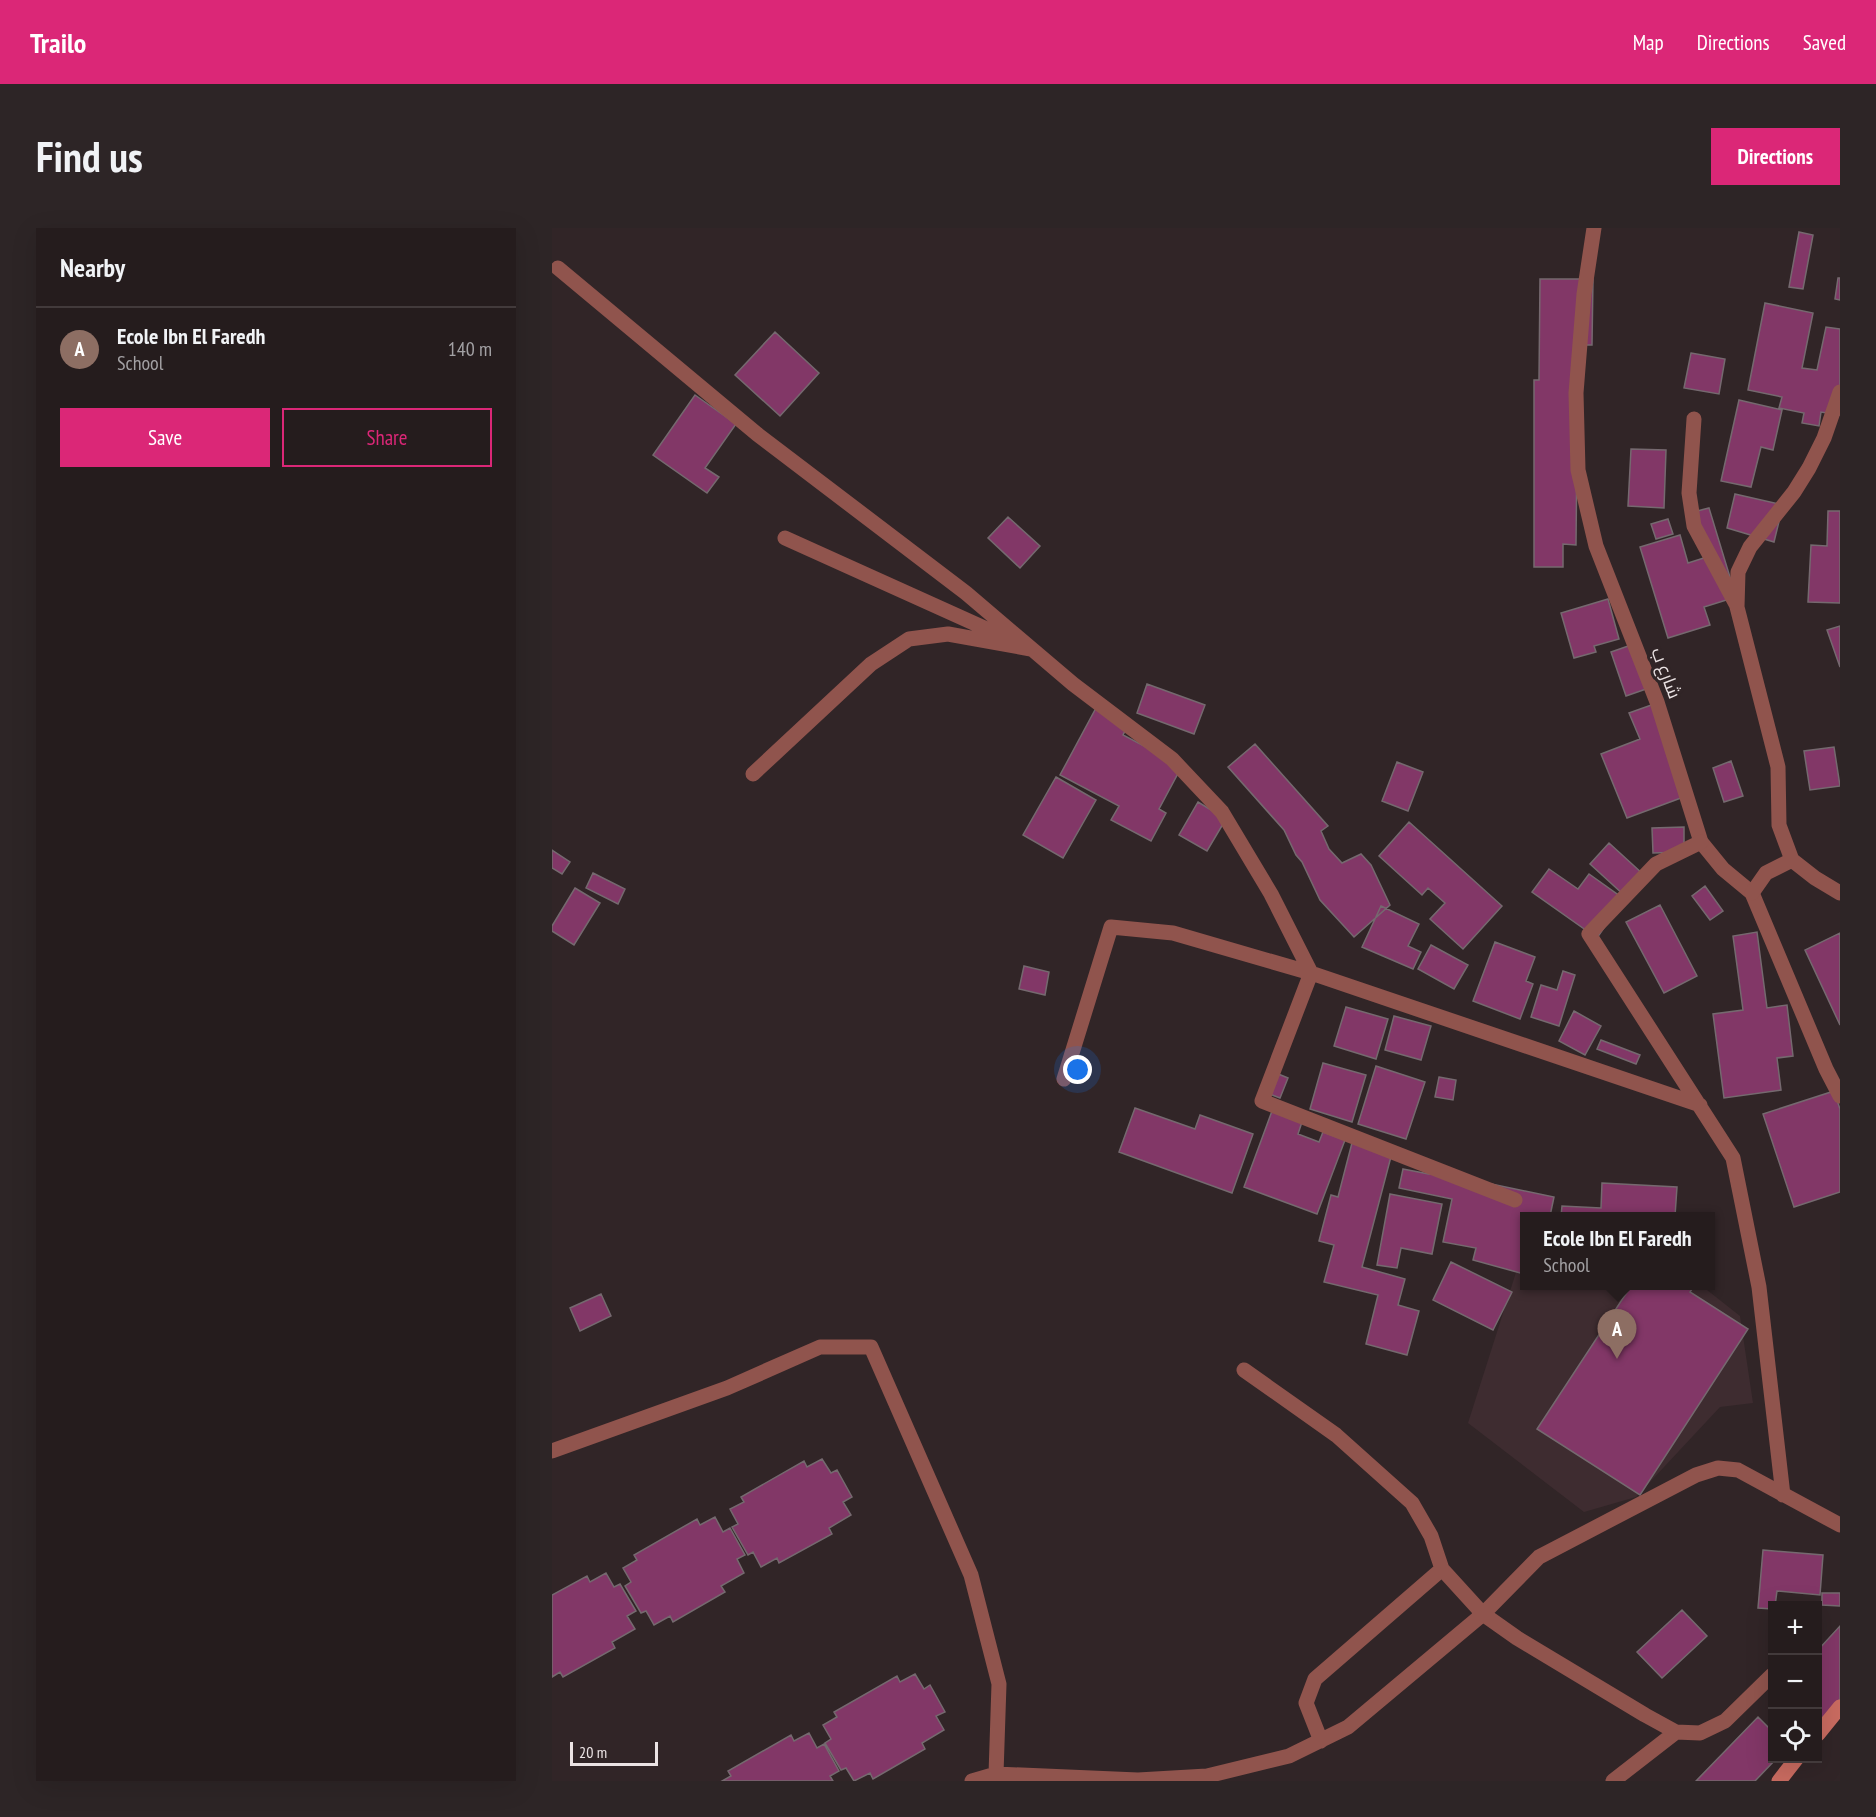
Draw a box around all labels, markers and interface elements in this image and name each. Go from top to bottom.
text: Trailo [30,24,86,61]
text: Map [1633,29,1664,56]
text: Directions [1697,29,1770,56]
text: Saved [1803,29,1846,56]
button: Directions [1711,128,1840,185]
text: Find us [36,129,143,184]
text: Nearby [60,251,125,284]
text: Ecole Ibn El Faredh [117,322,265,350]
text: A [74,336,85,362]
text: 140 m [448,336,492,362]
text: School [117,350,163,376]
button: Save [60,408,270,467]
button: Share [282,408,492,467]
street label: شارع ب [1645,644,1687,702]
your location [1063,1055,1092,1084]
popup [1520,1212,1715,1290]
text: Ecole Ibn El Faredh [1543,1224,1692,1252]
text: School [1543,1252,1590,1278]
pin: A [1598,1310,1636,1359]
map controls [1768,1601,1822,1763]
button: + [1768,1601,1822,1655]
button: − [1768,1655,1822,1709]
button: locate [1768,1709,1822,1763]
scale bar [570,1739,658,1766]
text: 20 m [579,1742,607,1762]

